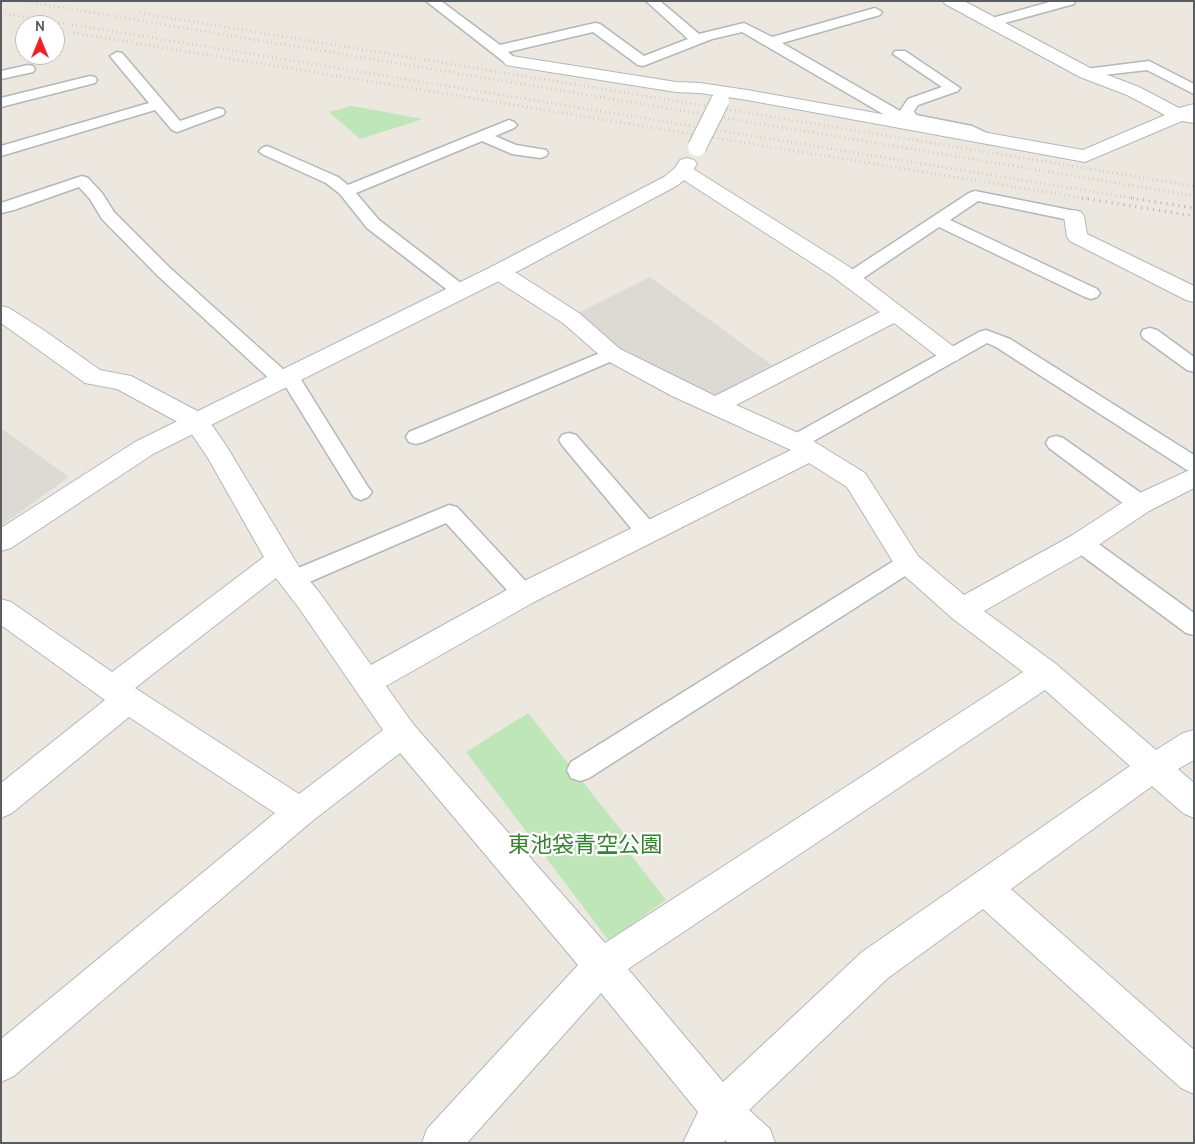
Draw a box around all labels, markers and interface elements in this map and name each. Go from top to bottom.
north arrow [15,15,65,65]
text: N [35,17,45,35]
park label: 東池袋青空公園 [508,833,662,859]

